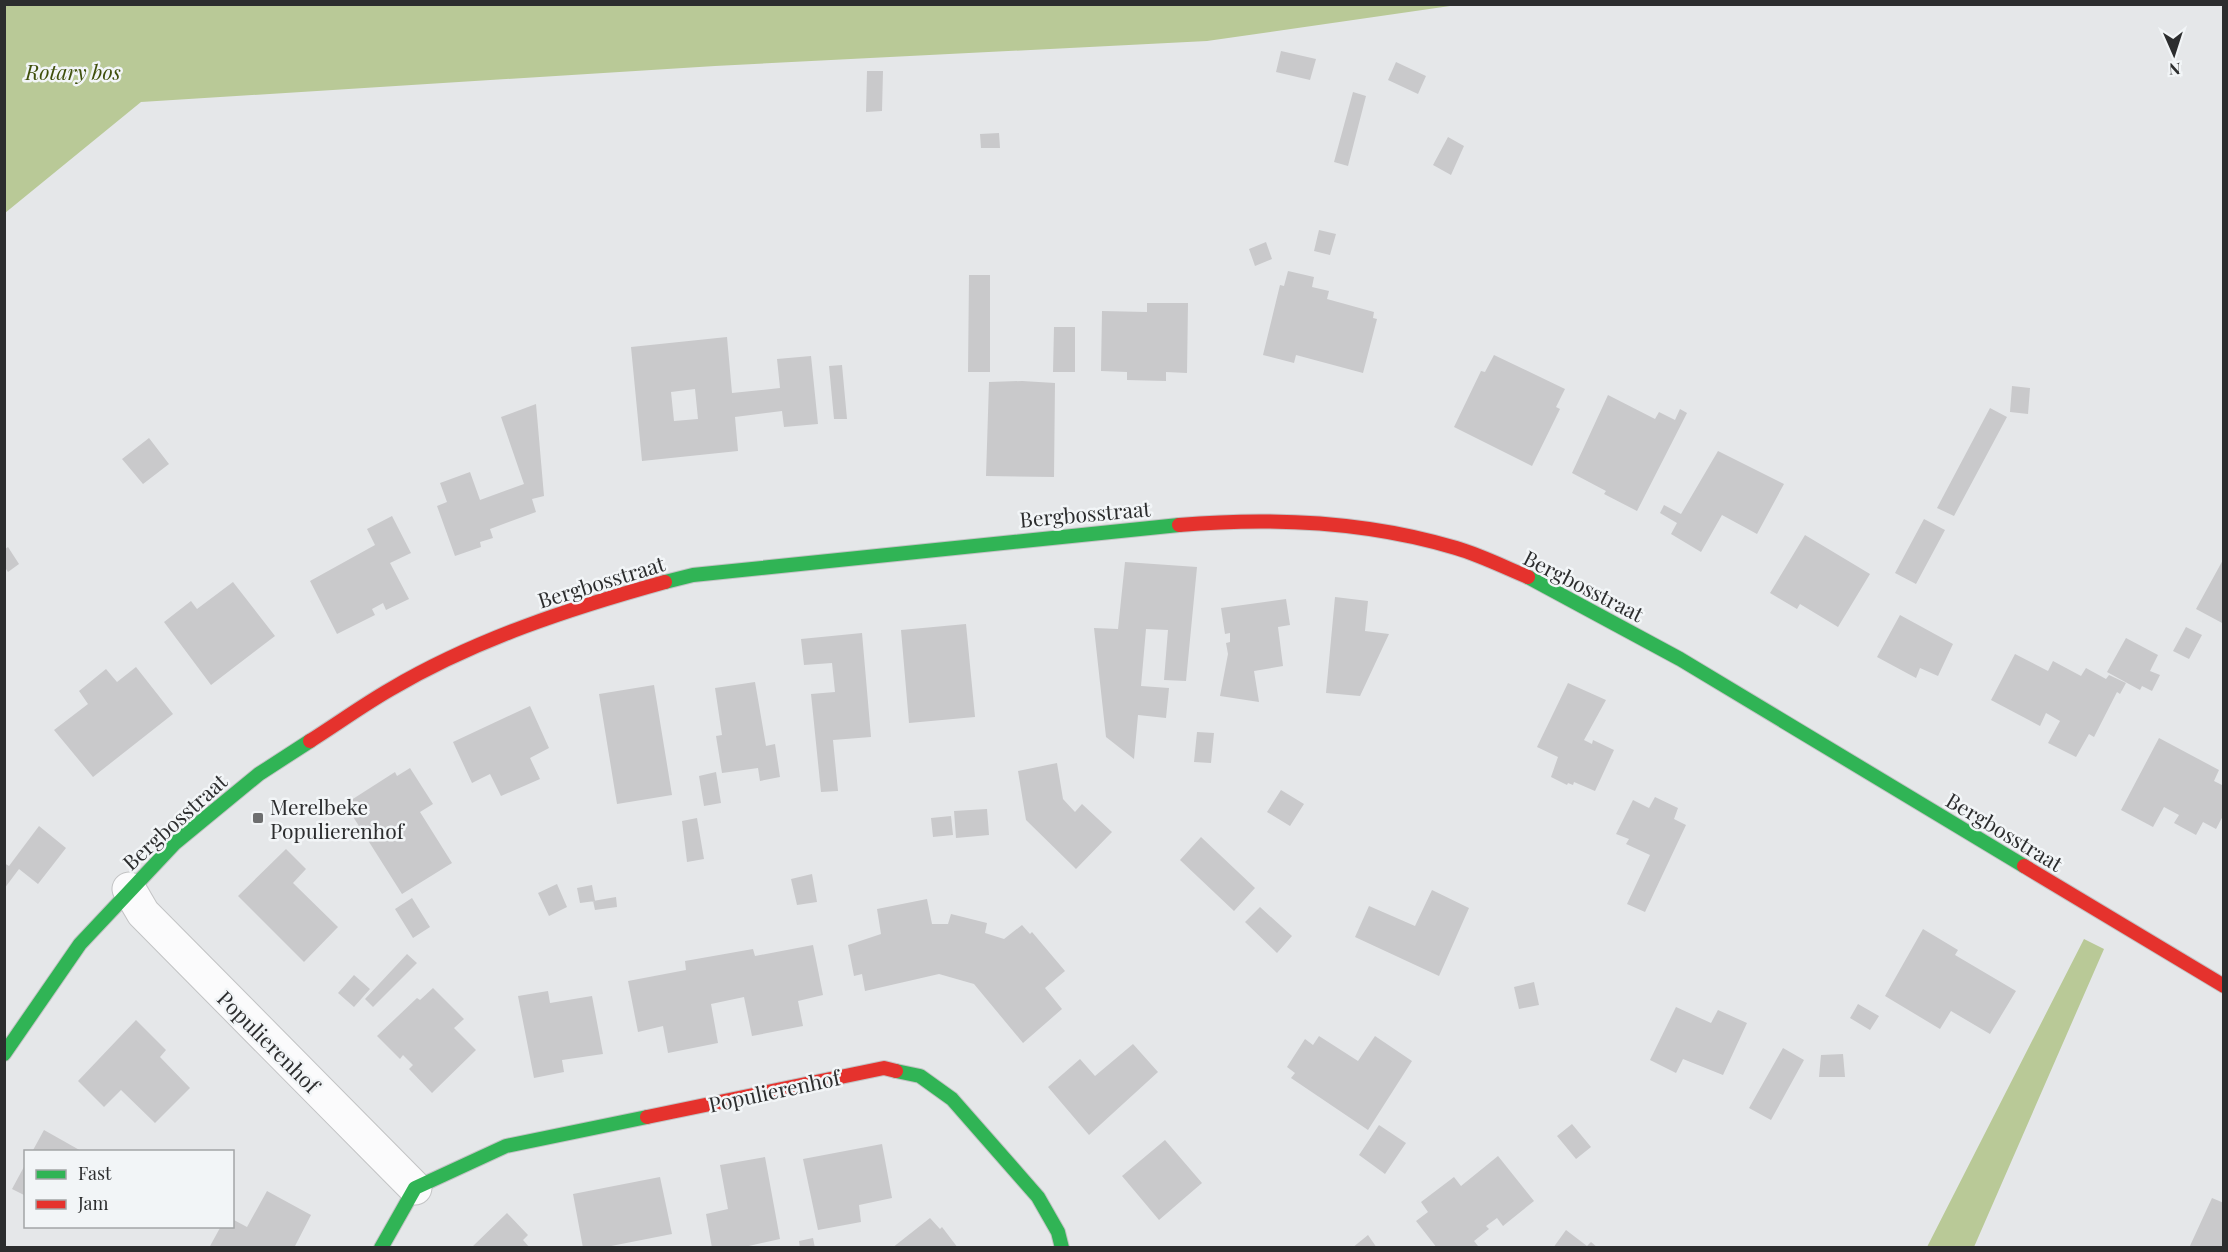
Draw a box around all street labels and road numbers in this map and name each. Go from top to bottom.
street label: Bergbosstraat [1018,493,1152,533]
street label: Bergbosstraat [1519,543,1649,628]
street label: Bergbosstraat [534,548,668,614]
street label: Bergbosstraat [116,766,233,875]
street label: Bergbosstraat [1941,785,2069,877]
street label: Populierenhof [212,984,328,1100]
street label: Populierenhof [706,1062,844,1118]

